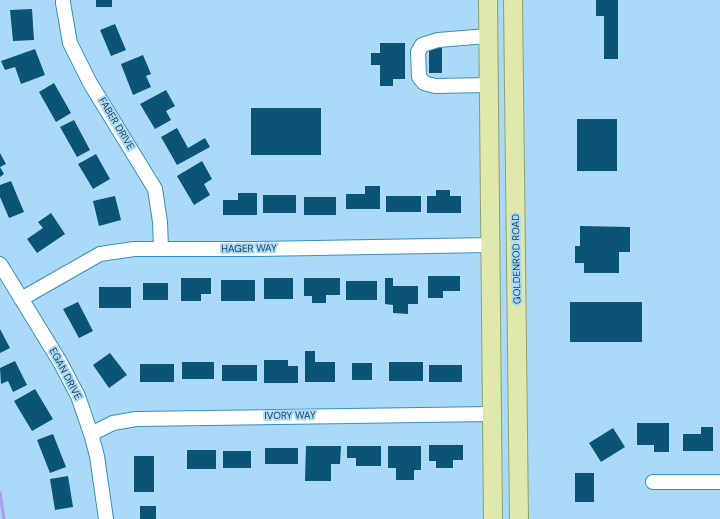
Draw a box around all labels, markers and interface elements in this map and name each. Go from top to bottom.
street label: FABER DRIVE [96,96,136,152]
street label: GOLDENROD ROAD [510,214,524,304]
street label: HAGER WAY [221,243,277,255]
street label: EGAN DRIVE [46,346,84,402]
street label: IVORY WAY [264,410,316,422]

